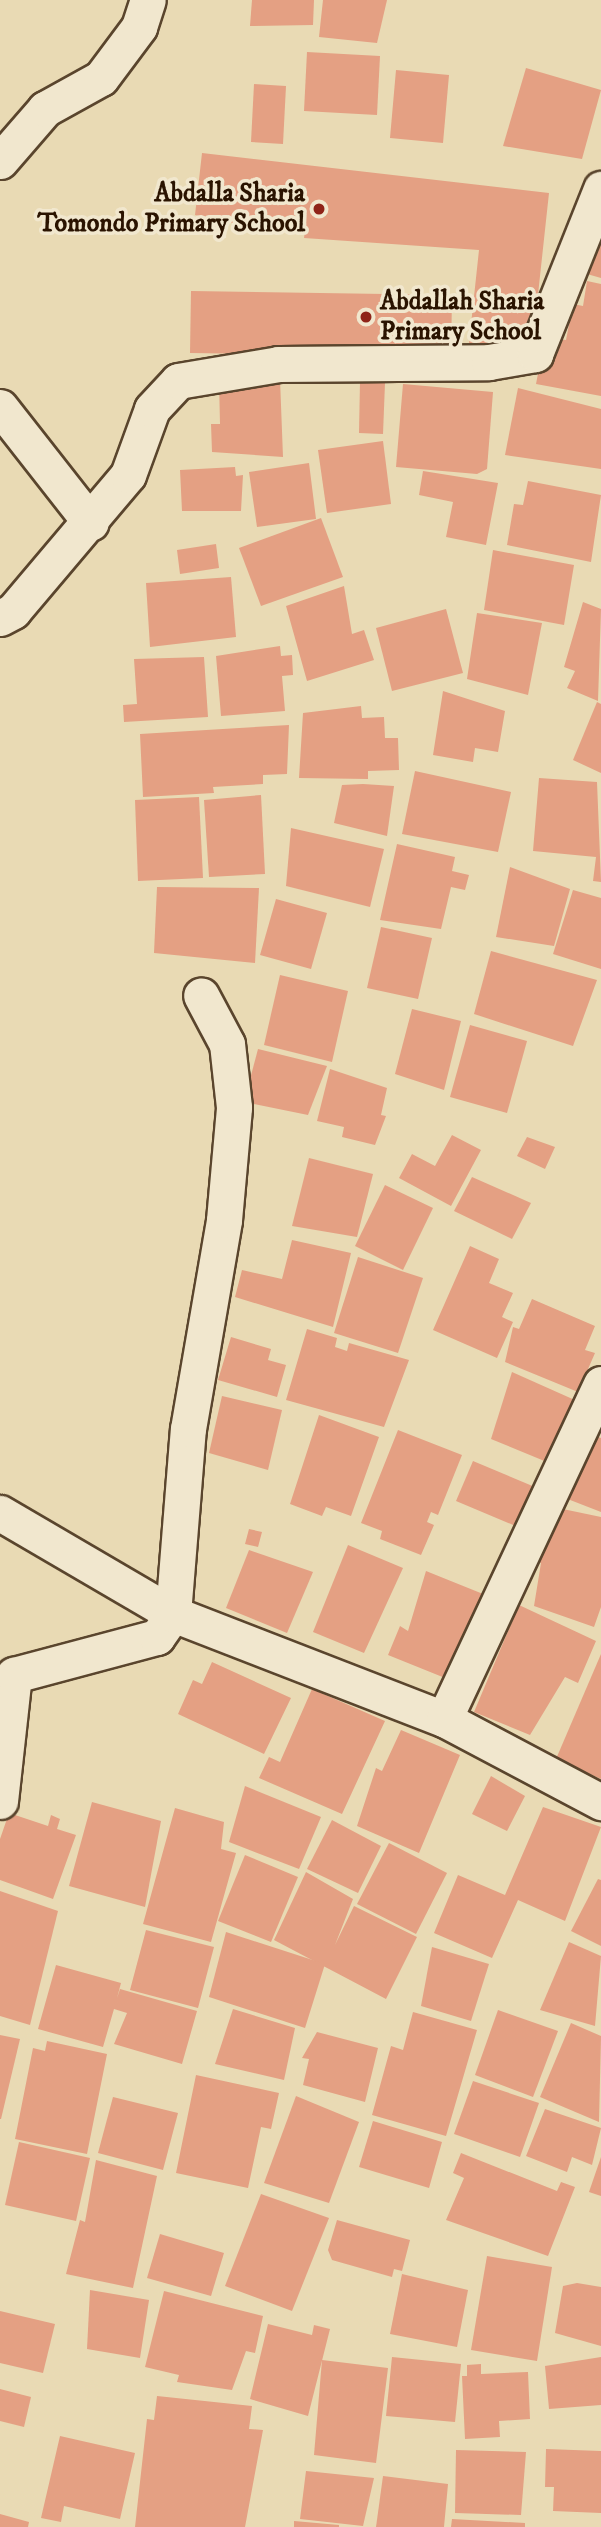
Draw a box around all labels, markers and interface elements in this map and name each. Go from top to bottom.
place label: Abdalla Sharia Tomondo Primary School [38,178,305,240]
marker: Abdalla Sharia Tomondo Primary School [311,201,327,217]
place label: Abdallah Sharia Primary School [380,286,544,348]
marker: Abdallah Sharia Primary School [358,309,374,325]

